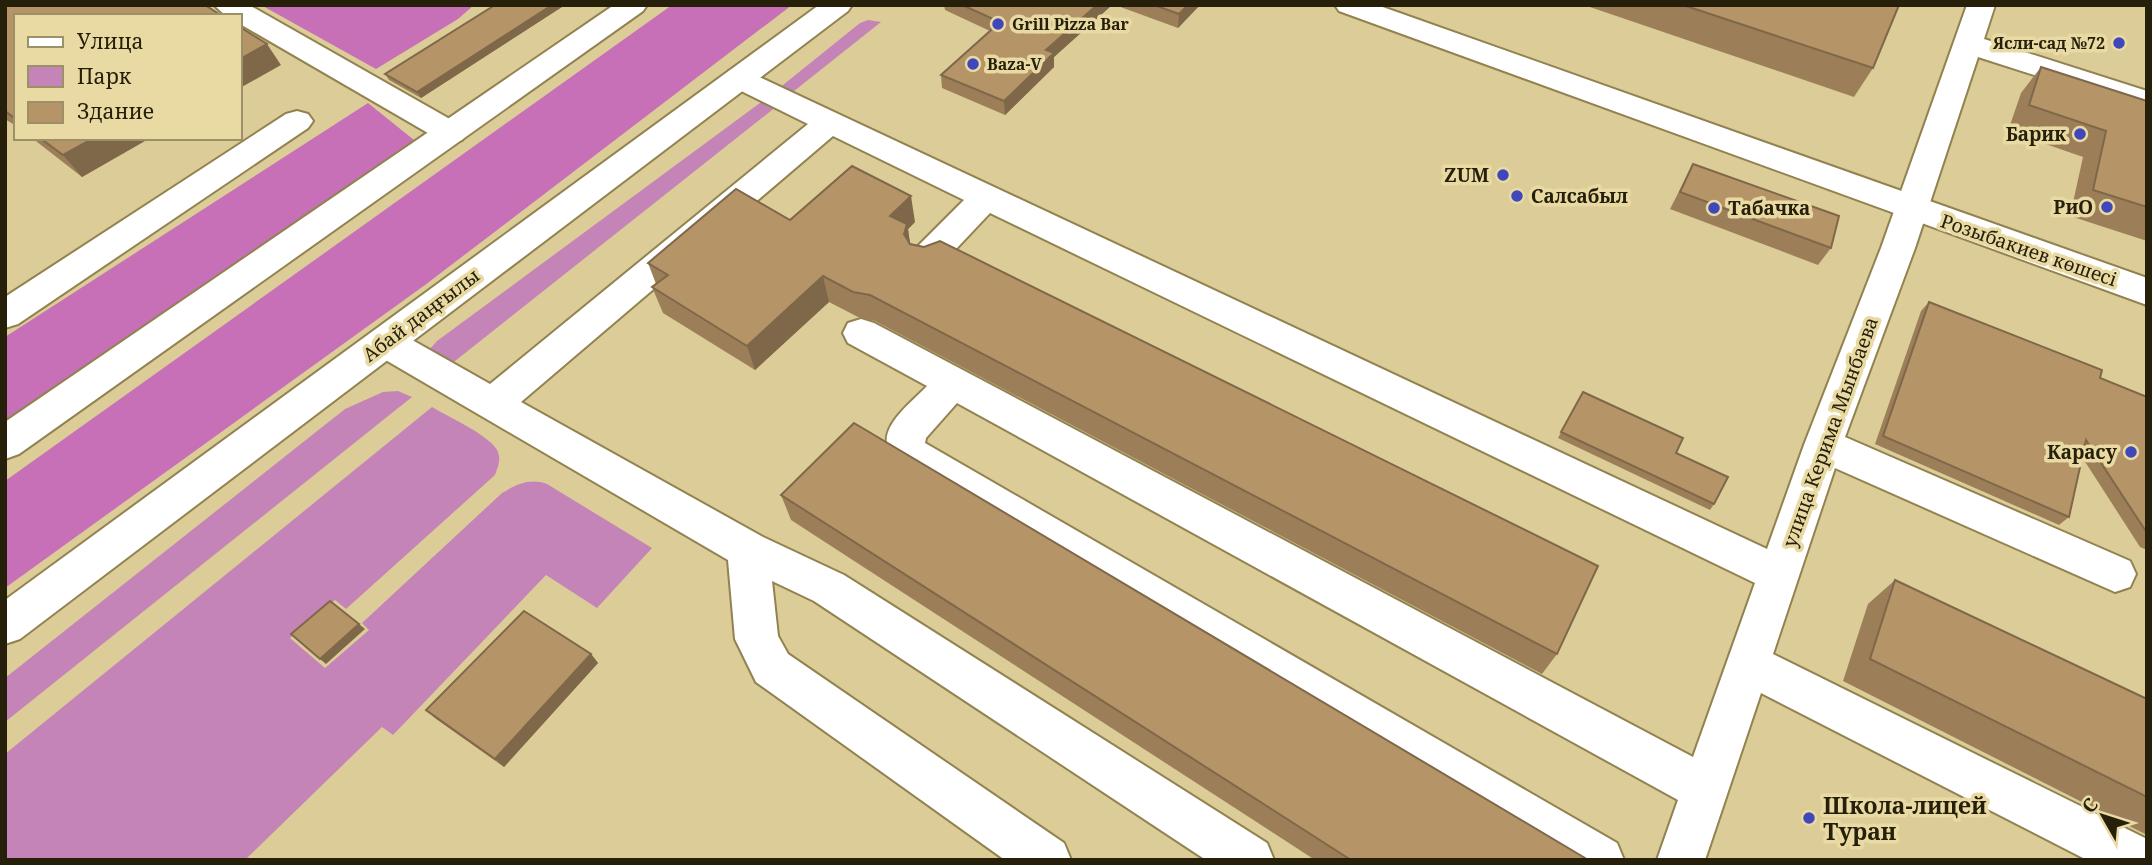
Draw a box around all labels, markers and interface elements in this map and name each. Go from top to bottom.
place label: Grill Pizza Bar [1012,13,1130,35]
legend [14,14,242,140]
marker: Grill Pizza Bar [990,16,1006,32]
text: Улица [77,27,144,55]
place label: Ясли-сад №72 [1992,32,2105,54]
marker: Ясли-сад №72 [2111,35,2127,51]
place label: Baza-V [987,53,1042,75]
marker: Baza-V [965,56,981,72]
text: Парк [77,62,132,90]
text: Здание [77,97,154,125]
place label: Барик [2006,121,2066,147]
marker: Барик [2072,126,2088,142]
place label: ZUM [1444,162,1489,188]
marker: ZUM [1495,167,1511,183]
place label: Салсабыл [1531,183,1628,209]
marker: Салсабыл [1509,188,1525,204]
place label: РиО [2053,194,2093,220]
place label: Табачка [1728,195,1810,221]
marker: РиО [2099,199,2115,215]
marker: Табачка [1706,200,1722,216]
street label: Розыбакиев көшесі [1937,208,2121,292]
street label: Абай даңғылы [357,262,485,368]
street label: улица Керима Мынбаева [1776,313,1884,551]
place label: Карасу [2047,439,2117,465]
marker: Карасу [2123,444,2139,460]
north arrow [2068,781,2138,851]
place label: Школа-лицей Туран [1823,789,1987,847]
text: С [2076,792,2104,818]
marker: Школа-лицей Туран [1801,810,1817,826]

